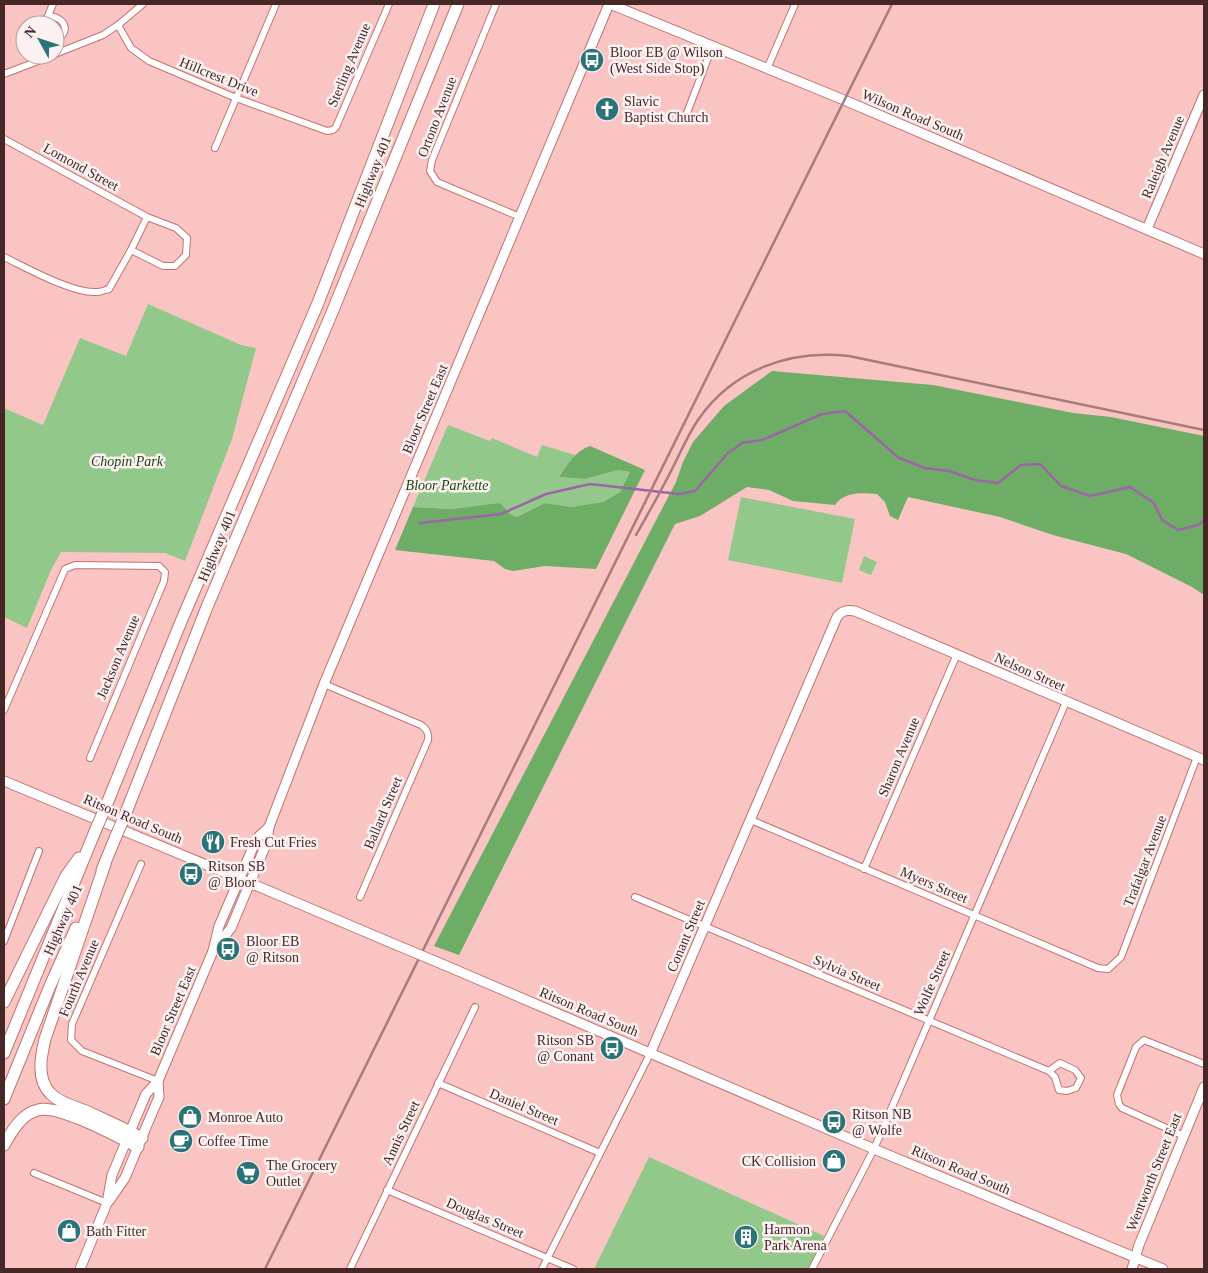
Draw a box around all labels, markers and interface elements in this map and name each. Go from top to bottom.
north arrow [15,15,65,65]
street label: Sterling Avenue [325,21,373,109]
text: N [21,23,39,41]
place label: Bloor EB @ Wilson (West Side Stop) [610,45,723,77]
bus stop icon: Bloor EB @ Wilson (West Side Stop) [579,47,605,73]
street label: Hillcrest Drive [177,54,261,100]
street label: Ortono Avenue [415,75,459,159]
street label: Wilson Road South [860,87,966,143]
place label: Slavic Baptist Church [624,94,708,125]
church icon: Slavic Baptist Church [594,96,620,122]
street label: Raleigh Avenue [1139,113,1187,201]
street label: Highway 401 [352,134,394,210]
street label: Lomond Street [41,140,121,194]
street label: Bloor Street East [399,362,451,456]
park label: Chopin Park [91,454,164,469]
park label: Bloor Parkette [406,478,488,493]
street label: Highway 401 [195,508,239,584]
street label: Jackson Avenue [94,613,142,701]
street label: Nelson Street [992,650,1068,694]
street label: Sharon Avenue [876,715,922,799]
street label: Ballard Street [361,774,405,852]
street label: Ritson Road South [81,791,185,847]
street label: Trafalgar Avenue [1121,813,1169,909]
restaurant icon: Fresh Cut Fries [200,829,226,855]
place label: Fresh Cut Fries [230,835,316,850]
place label: Ritson SB @ Bloor [208,859,265,890]
bus stop icon: Ritson SB @ Bloor [178,861,204,887]
street label: Myers Street [898,864,970,906]
street label: Highway 401 [41,882,85,958]
street label: Conant Street [664,898,708,974]
place label: Bloor EB @ Ritson [246,934,299,965]
bus stop icon: Bloor EB @ Ritson [215,936,241,962]
street label: Fourth Avenue [56,937,102,1019]
street label: Wolfe Street [911,948,953,1018]
street label: Sylvia Street [811,952,883,994]
street label: Bloor Street East [147,964,199,1058]
street label: Ritson Road South [537,984,641,1040]
place label: Ritson SB @ Conant [537,1033,594,1064]
bus stop icon: Ritson SB @ Conant [599,1035,625,1061]
street label: Daniel Street [487,1086,561,1128]
street label: Annis Street [379,1098,423,1168]
shop icon: Monroe Auto [177,1104,203,1130]
place label: Ritson NB @ Wolfe [852,1107,912,1138]
bus stop icon: Ritson NB @ Wolfe [821,1109,847,1135]
place label: Monroe Auto [208,1110,283,1125]
street label: Wentworth Street East [1124,1111,1185,1233]
cafe icon: Coffee Time [168,1128,194,1154]
place label: Coffee Time [198,1134,268,1149]
street label: Ritson Road South [909,1142,1013,1198]
shop icon: CK Collision [821,1148,847,1174]
place label: CK Collision [742,1154,816,1169]
place label: The Grocery Outlet [266,1158,337,1189]
supermarket icon: The Grocery Outlet [235,1160,261,1186]
street label: Douglas Street [444,1195,526,1241]
shop icon: Bath Fitter [56,1218,82,1244]
place label: Harmon Park Arena [764,1222,827,1253]
place label: Bath Fitter [86,1224,147,1239]
building icon: Harmon Park Arena [733,1224,759,1250]

